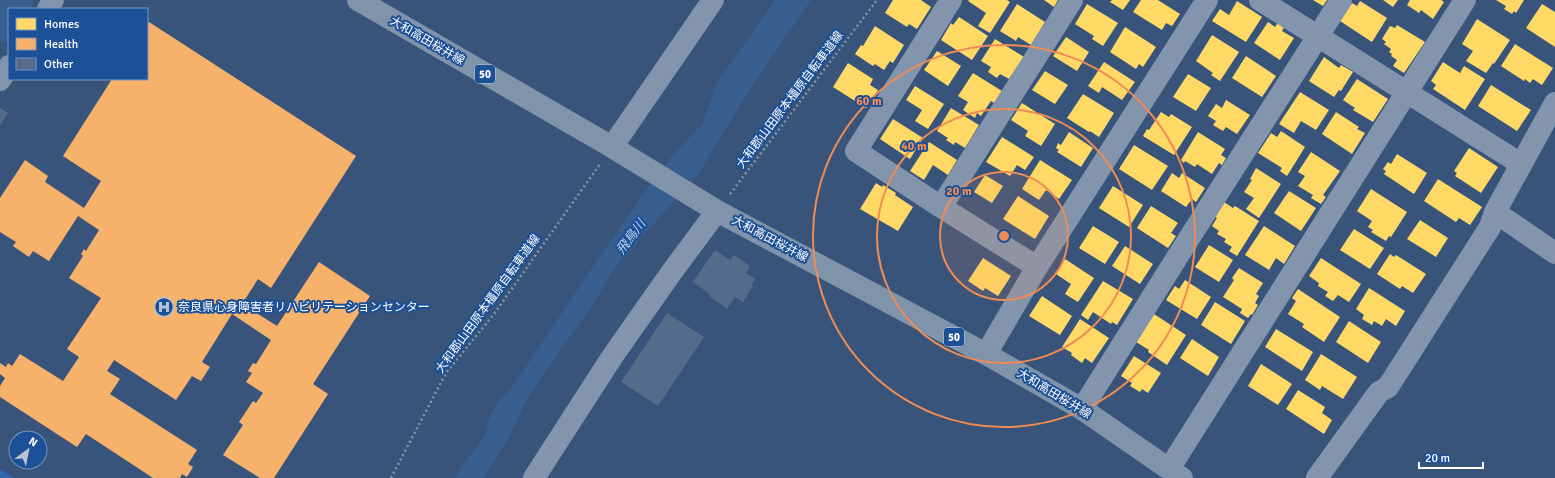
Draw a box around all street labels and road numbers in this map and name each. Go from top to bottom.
street label: 大和高田桜井線 [387,14,467,68]
street label: 大和郡山田原本橿原自転車道線 [733,28,847,172]
road number: 50 [475,65,495,83]
street label: 大和高田桜井線 [729,213,811,265]
street label: 大和郡山田原本橿原自転車道線 [433,232,543,376]
road number: 50 [944,328,964,346]
street label: 大和高田桜井線 [1014,366,1094,422]

